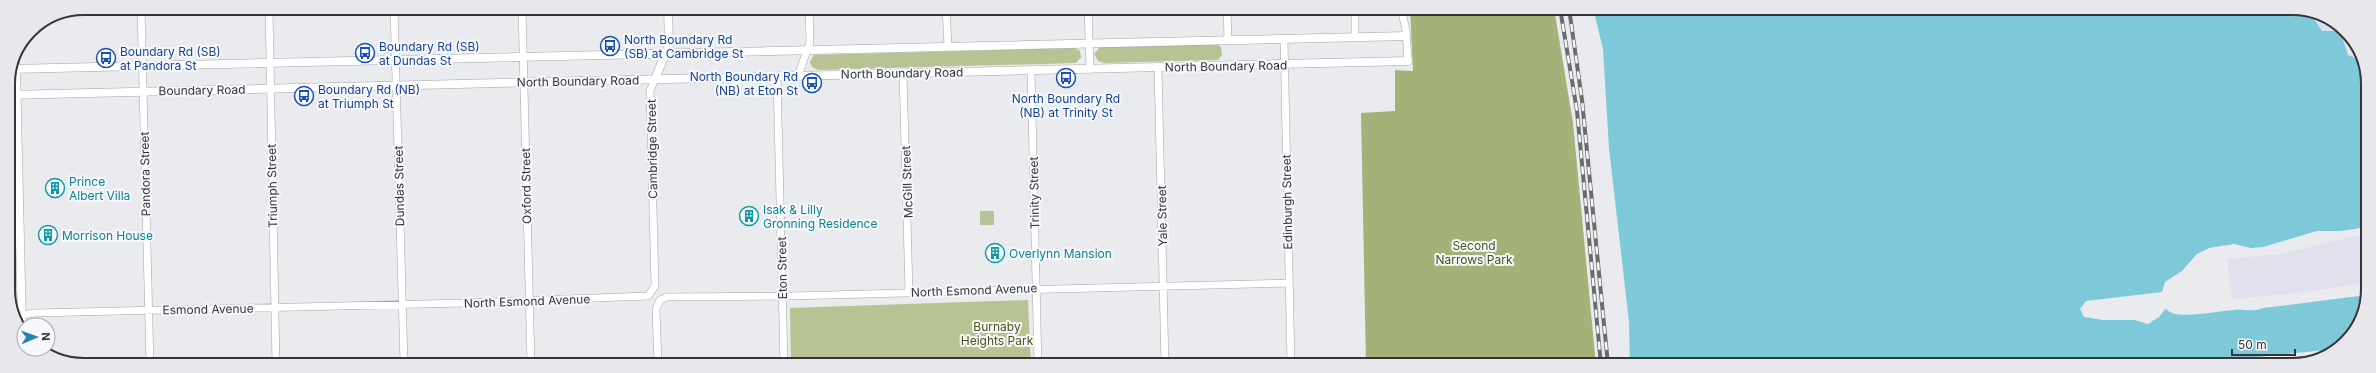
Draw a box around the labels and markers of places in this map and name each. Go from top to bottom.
place label: North Boundary Rd (SB) at Cambridge St [624,32,743,61]
bus stop icon: North Boundary Rd (SB) at Cambridge St [599,35,621,57]
place label: Boundary Rd (SB) at Dundas St [379,39,480,68]
bus stop icon: Boundary Rd (SB) at Dundas St [354,42,376,64]
place label: Boundary Rd (SB) at Pandora St [120,44,221,73]
bus stop icon: Boundary Rd (SB) at Pandora St [95,47,117,69]
bus stop icon: North Boundary Rd (NB) at Trinity St [1055,67,1077,89]
place label: North Boundary Rd (NB) at Eton St [690,69,798,98]
bus stop icon: North Boundary Rd (NB) at Eton St [801,72,823,94]
place label: Boundary Rd (NB) at Triumph St [318,82,420,111]
bus stop icon: Boundary Rd (NB) at Triumph St [293,85,315,107]
place label: North Boundary Rd (NB) at Trinity St [1012,91,1120,120]
place label: Prince Albert Villa [69,174,130,203]
building icon: Prince Albert Villa [44,177,66,199]
place label: Isak & Lilly Gronning Residence [763,202,877,231]
building icon: Isak & Lilly Gronning Residence [738,205,760,227]
building icon: Morrison House [37,224,59,246]
place label: Morrison House [62,228,153,243]
building icon: Overlynn Mansion [984,242,1006,264]
place label: Overlynn Mansion [1009,246,1112,261]

